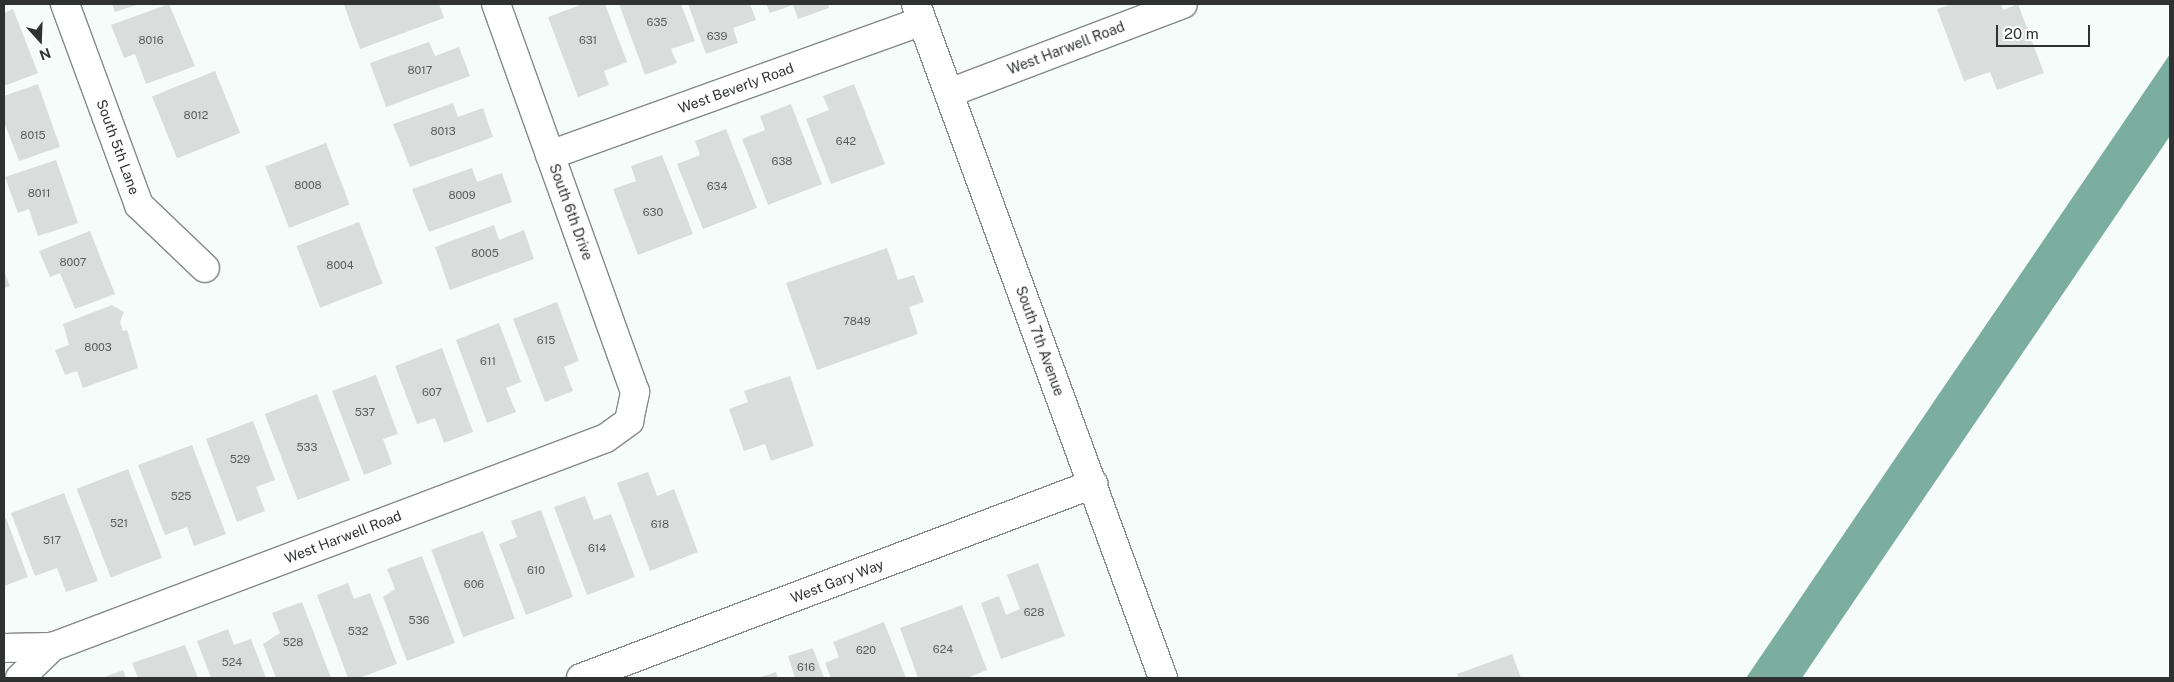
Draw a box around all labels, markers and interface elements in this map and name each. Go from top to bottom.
north arrow [15,15,65,65]
house number: 635 [647,15,667,29]
scale bar [1999,15,2093,47]
street label: West Harwell Road [1005,18,1127,78]
text: 20 m [2004,25,2039,42]
house number: 639 [707,29,727,43]
house number: 8016 [138,33,164,47]
house number: 631 [579,33,597,47]
text: N [37,45,53,63]
street label: West Beverly Road [676,59,796,117]
house number: 8017 [408,63,432,77]
street label: South 5th Lane [93,97,143,197]
house number: 8012 [184,108,208,122]
house number: 8013 [430,124,456,138]
house number: 8015 [20,128,46,142]
house number: 642 [836,134,856,148]
house number: 638 [772,154,792,168]
street label: South 6th Drive [546,161,596,263]
house number: 8008 [294,178,322,192]
house number: 634 [707,179,727,193]
house number: 8011 [28,186,50,200]
house number: 8009 [448,188,476,202]
house number: 630 [643,205,663,219]
house number: 8005 [471,246,499,260]
house number: 8007 [60,255,86,269]
house number: 8004 [326,258,354,272]
street label: South 7th Avenue [1012,284,1068,398]
house number: 7849 [843,314,871,328]
house number: 615 [537,333,555,347]
house number: 8003 [84,340,112,354]
house number: 611 [480,354,496,368]
house number: 607 [422,385,442,399]
house number: 537 [355,405,375,419]
house number: 533 [297,440,317,454]
house number: 529 [230,452,250,466]
house number: 525 [171,489,191,503]
street label: West Harwell Road [282,507,404,567]
house number: 521 [110,516,128,530]
house number: 618 [651,517,669,531]
house number: 517 [43,533,61,547]
house number: 614 [588,541,606,555]
street label: West Gary Way [788,555,886,607]
house number: 610 [527,563,545,577]
house number: 606 [464,577,484,591]
house number: 628 [1024,605,1044,619]
house number: 536 [409,613,429,627]
house number: 532 [348,624,368,638]
house number: 528 [283,635,303,649]
house number: 624 [933,642,953,656]
house number: 620 [856,643,876,657]
house number: 524 [222,655,242,669]
house number: 616 [797,660,815,674]

